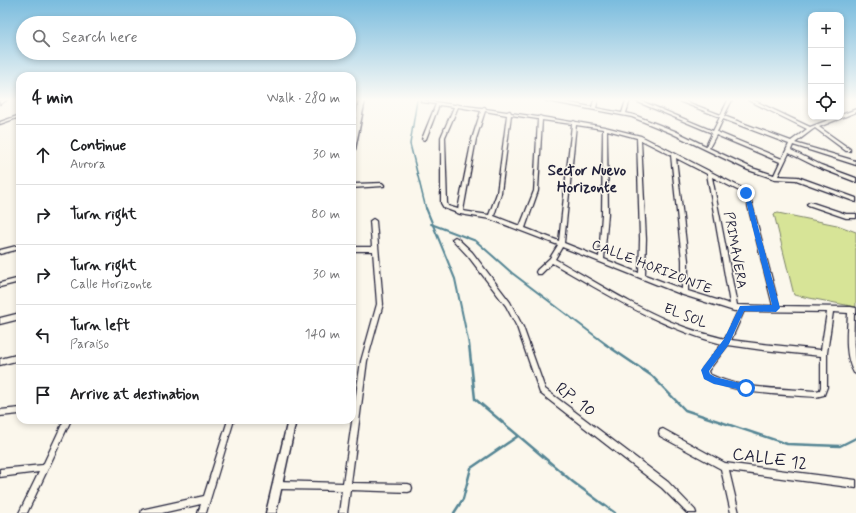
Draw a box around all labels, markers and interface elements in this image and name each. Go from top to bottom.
map controls [808,12,844,120]
button: + [808,12,844,48]
search box [16,16,356,60]
icon: search [30,27,52,49]
text: Search here [62,28,138,48]
button: − [808,48,844,84]
button: locate [808,84,844,120]
text: 4 min [32,87,73,109]
text: Walk · 280 m [267,90,340,107]
text: Continue [70,136,126,156]
icon: ahead [32,144,54,166]
text: 30 m [313,146,340,163]
text: Aurora [70,156,106,173]
district label: Sector Nuevo Horizonte [548,161,627,198]
route end [737,184,755,202]
icon: right [32,204,54,226]
text: Turn right [70,205,137,225]
text: 80 m [311,206,340,223]
street label: PRIMAVERA [719,210,751,290]
street label: CALLE HORIZONTE [589,236,714,298]
text: Turn right [70,256,137,276]
icon: right [32,264,54,286]
text: 30 m [313,266,340,283]
text: Calle Horizonte [70,276,152,293]
street label: EL SOL [661,299,710,332]
text: Turn left [70,316,130,336]
icon: left [32,324,54,346]
text: 140 m [305,326,340,343]
text: Paraiso [70,336,109,353]
street label: RP. 10 [551,377,600,422]
route start [737,379,755,397]
icon: arrive [32,384,54,406]
text: Arrive at destination [70,385,199,405]
street label: CALLE 12 [731,443,809,475]

